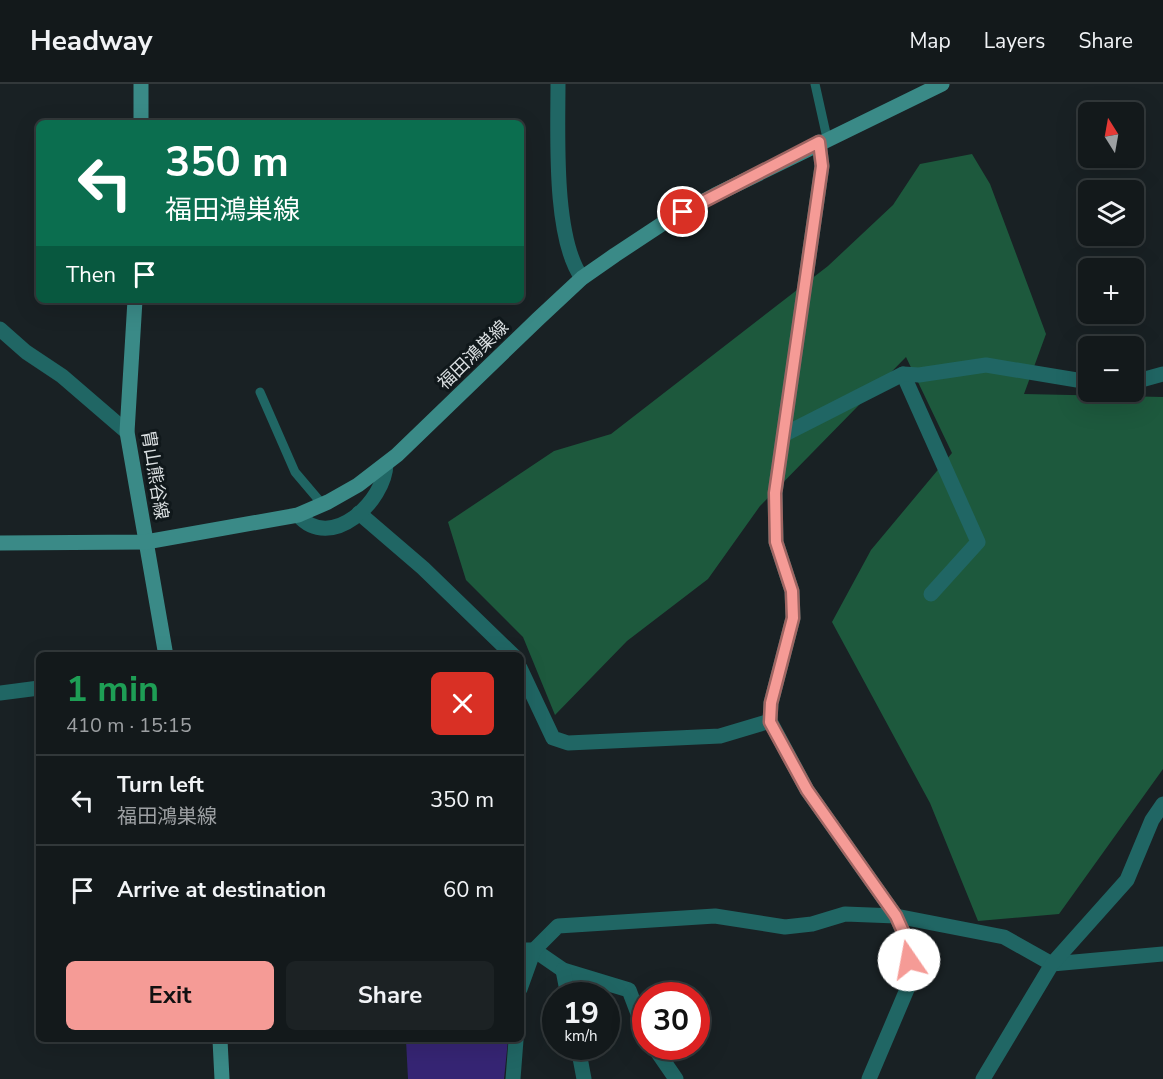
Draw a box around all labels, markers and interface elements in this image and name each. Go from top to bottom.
text: Headway [30,22,152,60]
text: Map [909,27,951,55]
text: Layers [984,27,1045,55]
text: Share [1078,27,1133,55]
north arrow [1078,102,1144,168]
map controls [1078,102,1144,402]
text: 350 m [165,134,289,191]
icon: left [66,144,144,222]
button: layers [1078,180,1144,246]
pin [657,186,708,237]
text: 福田鴻巣線 [165,192,300,229]
icon: arrive [666,195,699,228]
icon: arrive [128,258,161,291]
button: + [1078,258,1144,324]
text: Then [66,260,116,290]
street label: 福田鴻巣線 [432,315,514,395]
button: − [1078,336,1144,402]
street label: 胄山熊谷線 [136,429,174,521]
text: 1 min [66,665,159,714]
button: close [431,672,494,735]
text: 410 m · 15:15 [66,712,192,739]
text: Turn left [117,770,204,800]
icon: left [66,784,99,817]
text: 350 m [430,785,494,815]
text: 福田鴻巣線 [117,803,217,830]
icon: arrive [66,874,99,907]
text: Arrive at destination [117,875,326,905]
text: 60 m [443,875,494,905]
position arrow [877,928,941,992]
button: Exit [66,961,274,1030]
button: Share [286,961,494,1030]
speed limit sign: 30 [632,982,710,1060]
text: 19 [563,993,599,1034]
text: km/h [564,1026,598,1046]

